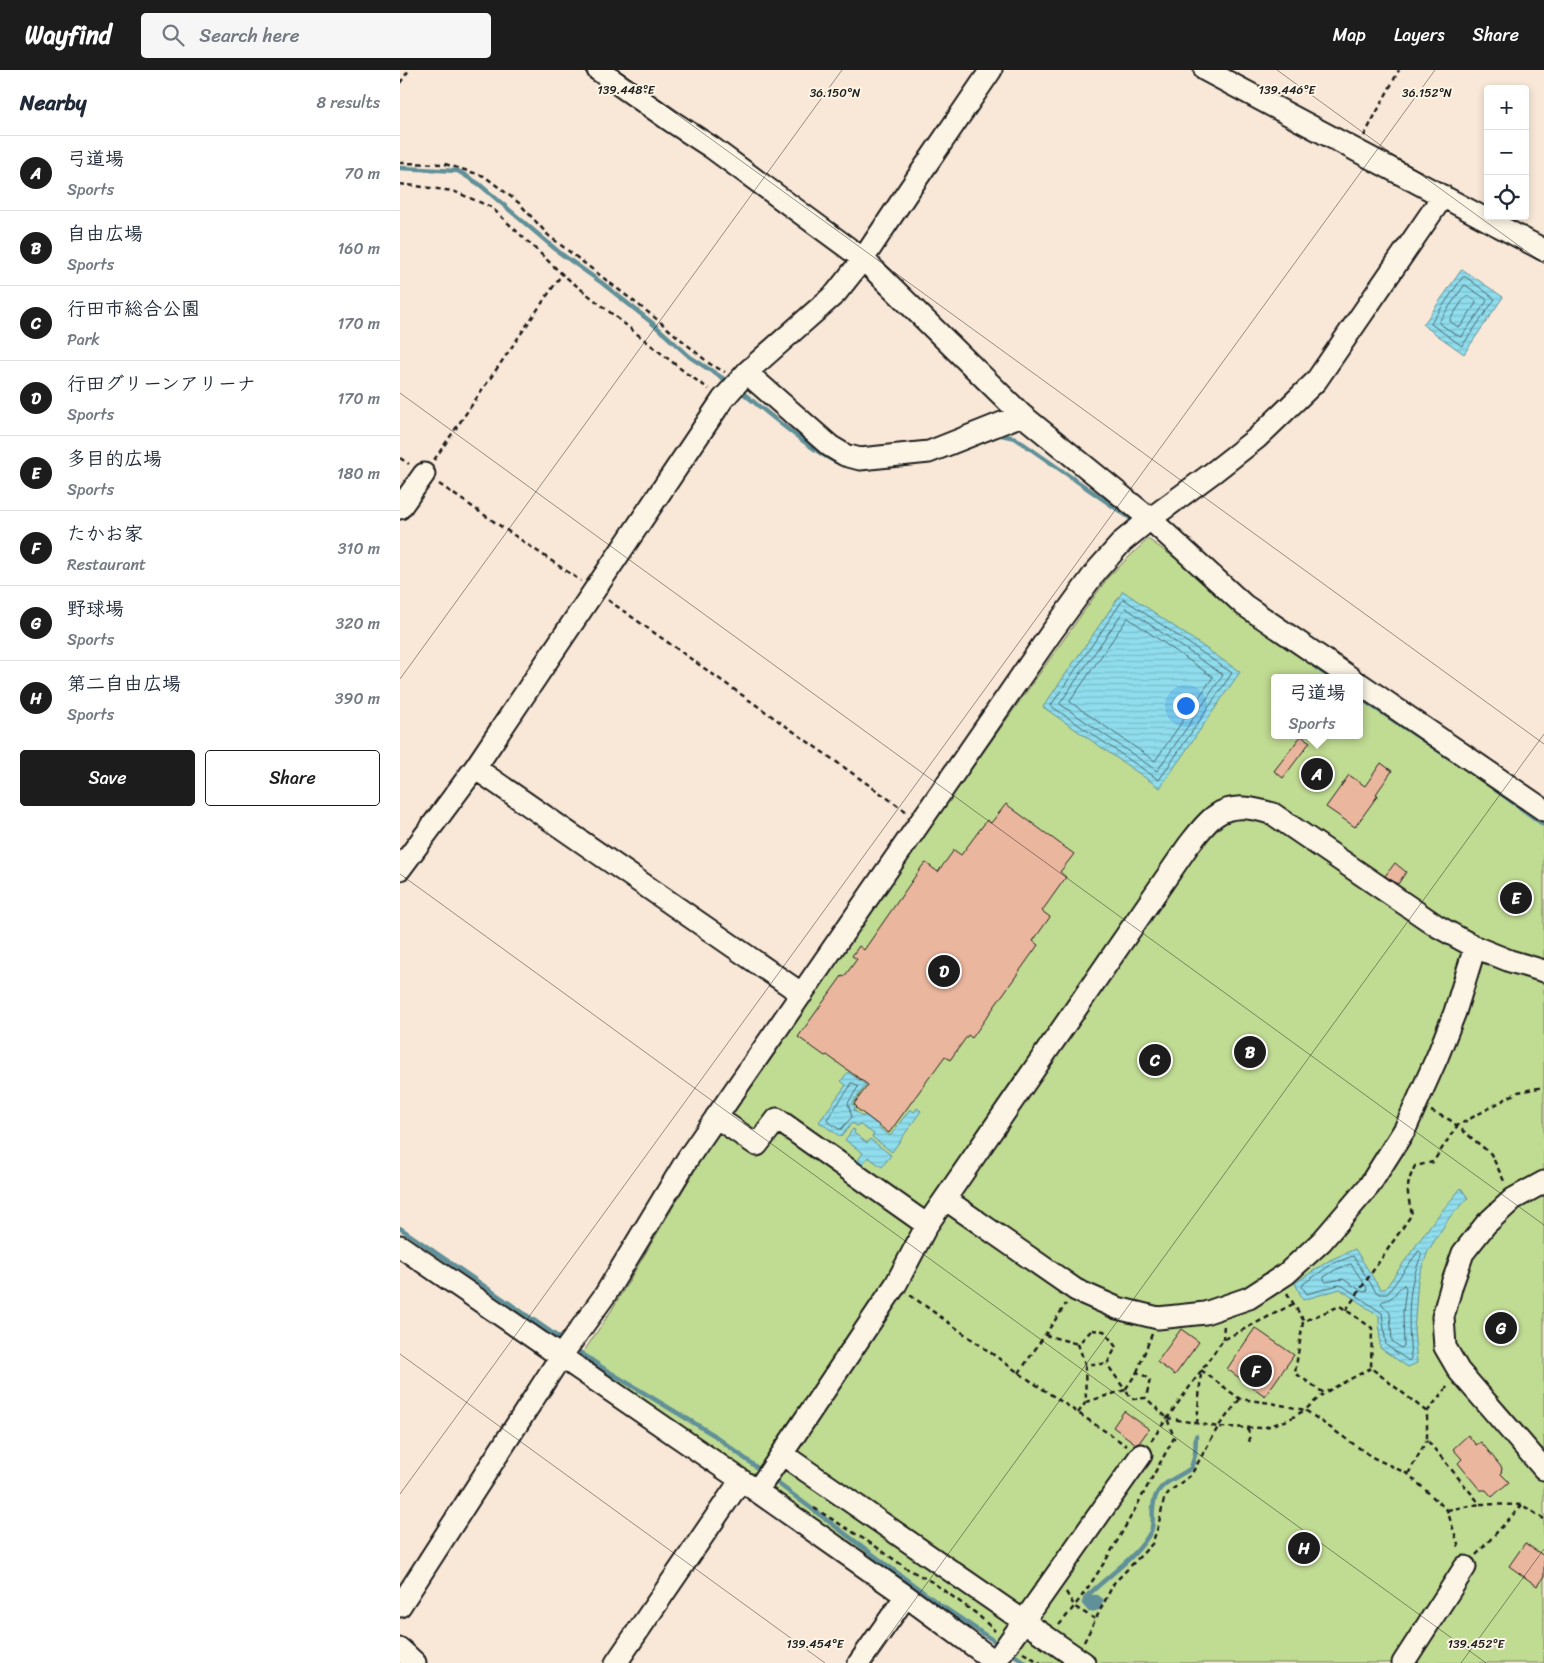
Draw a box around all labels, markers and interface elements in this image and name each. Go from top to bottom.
search box [141,13,491,58]
text: Wayfind [25,14,111,56]
text: Search here [199,19,299,52]
text: Map [1333,19,1366,51]
text: Layers [1394,19,1445,51]
text: Share [1473,19,1519,51]
icon: search [159,21,187,49]
text: 139.448°E [598,79,656,101]
text: 139.446°E [1259,79,1317,101]
text: 36.150°N [810,82,861,104]
text: 36.152°N [1402,82,1453,104]
text: Nearby [20,84,86,122]
map controls [1484,85,1529,220]
button: + [1484,85,1529,130]
text: 8 results [317,88,380,117]
button: − [1484,130,1529,175]
text: 弓道場 [67,142,124,175]
text: A [31,159,41,188]
text: 70 m [344,159,380,188]
text: Sports [67,175,114,204]
button: locate [1484,175,1529,220]
text: 自由広場 [67,217,143,250]
text: B [31,234,41,263]
text: 160 m [337,234,380,263]
text: Sports [67,250,114,279]
text: 行田市総合公園 [67,292,200,325]
text: C [31,309,41,338]
text: 170 m [337,309,380,338]
text: Park [67,325,100,354]
text: 行田グリーンアリーナ [67,367,256,400]
text: D [31,384,41,413]
text: 170 m [337,384,380,413]
text: Sports [67,400,114,429]
text: 多目的広場 [67,442,162,475]
text: E [32,459,40,488]
text: 180 m [337,459,380,488]
text: Sports [67,475,114,504]
text: たかお家 [67,517,143,550]
text: F [32,534,40,563]
text: 310 m [338,534,380,563]
text: Restaurant [67,550,146,579]
text: 野球場 [67,592,124,625]
text: G [31,609,41,638]
text: 320 m [335,609,380,638]
text: Sports [67,625,114,654]
text: 第二自由広場 [67,667,181,700]
popup [1271,674,1363,739]
text: 弓道場 [1288,676,1346,709]
text: H [30,684,42,713]
text: 390 m [335,684,380,713]
your location [1173,693,1199,719]
text: Sports [67,700,114,729]
text: Sports [1288,709,1335,738]
button: Save [20,750,195,806]
button: Share [205,750,380,806]
pin: A [1301,755,1333,793]
pin: E [1500,879,1532,917]
pin: D [928,952,960,990]
pin: B [1234,1033,1266,1071]
pin: C [1139,1041,1171,1079]
pin: G [1485,1309,1517,1347]
pin: F [1240,1352,1272,1390]
pin: H [1288,1529,1320,1567]
text: 139.454°E [787,1633,845,1655]
text: 139.452°E [1448,1633,1505,1655]

